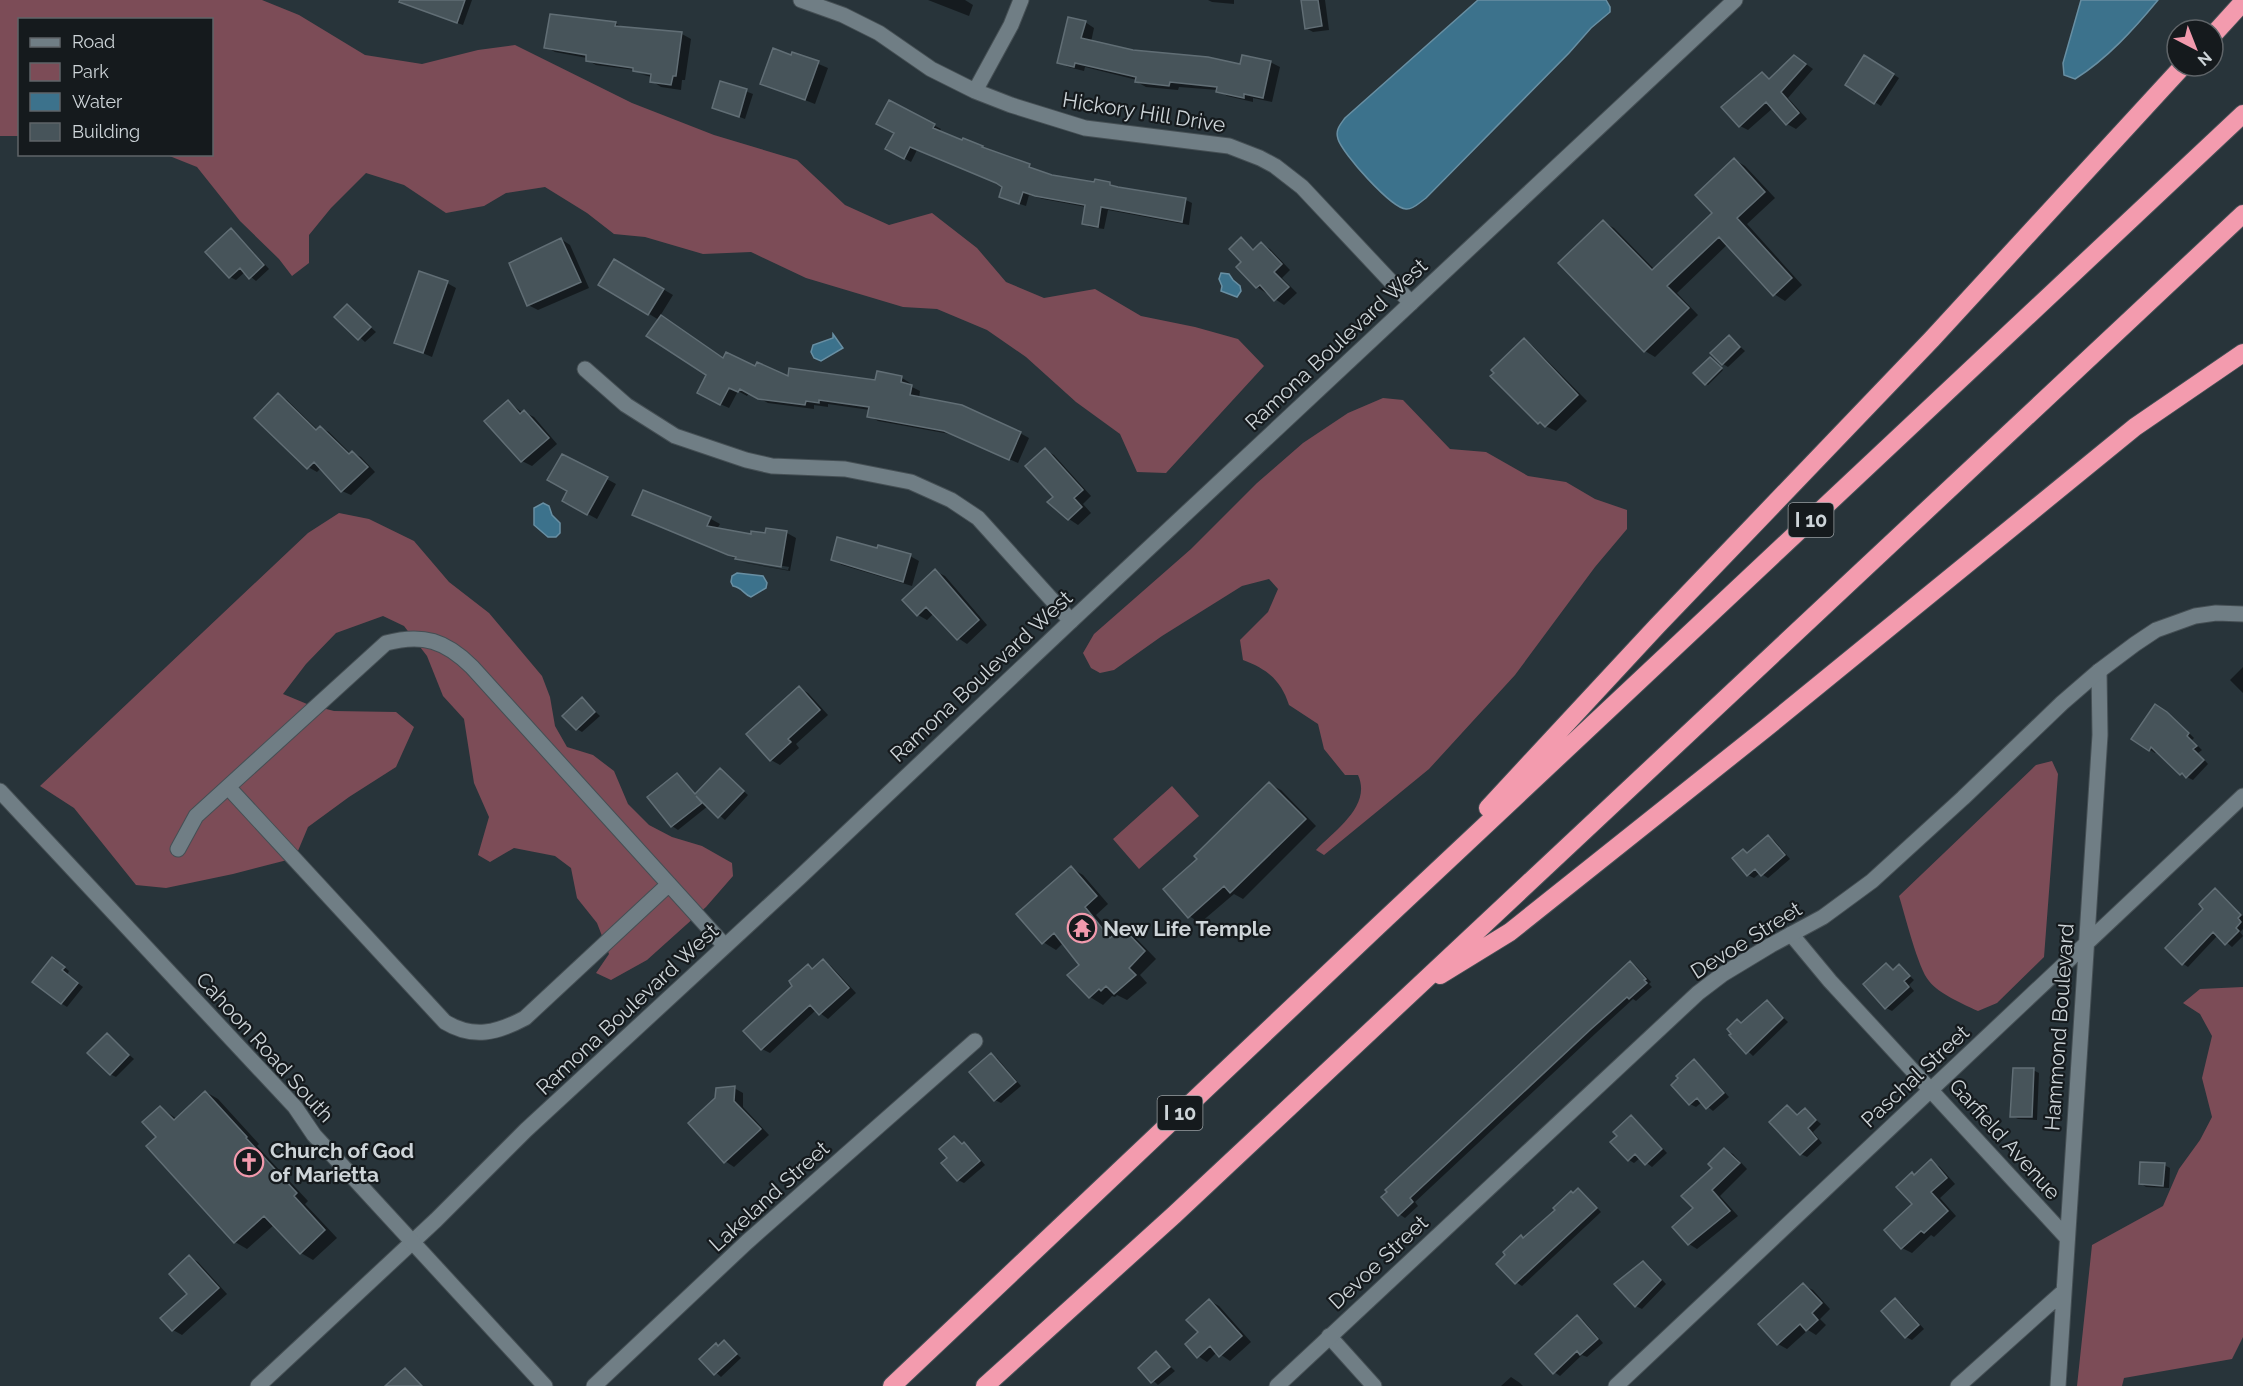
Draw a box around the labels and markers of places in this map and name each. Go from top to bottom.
temple icon: New Life Temple [1066,912,1098,944]
place label: New Life Temple [1103,916,1271,941]
place label: Church of God of Marietta [270,1138,414,1187]
church icon: Church of God of Marietta [233,1146,265,1178]

